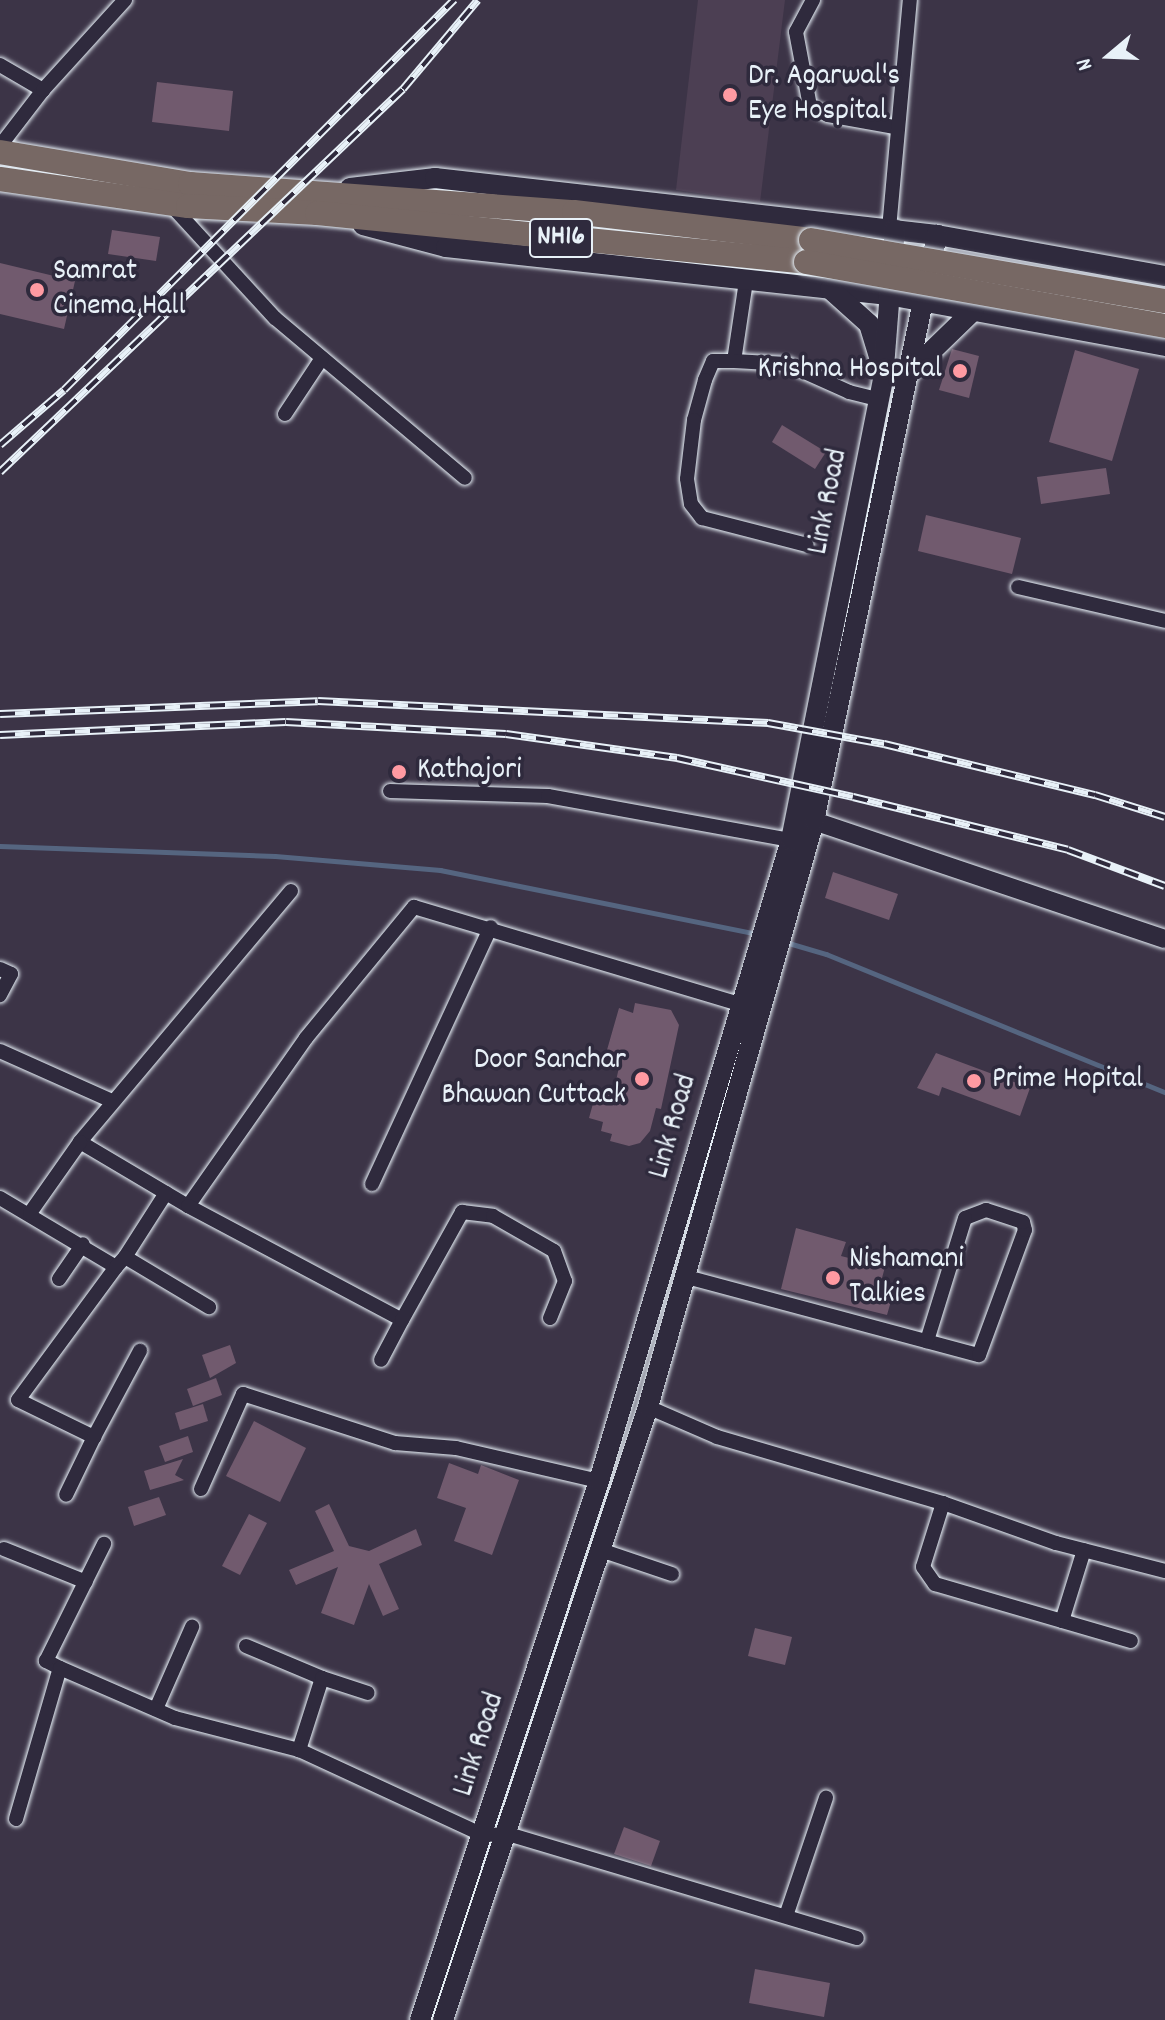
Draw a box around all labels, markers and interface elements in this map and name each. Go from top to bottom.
north arrow [1069,16,1149,96]
text: N [1069,54,1102,74]
place label: Dr. Agarwal's Eye Hospital [748,60,900,130]
marker: Dr. Agarwal's Eye Hospital [719,84,741,106]
road number: NH16 [527,214,595,262]
place label: Samrat Cinema Hall [53,255,186,326]
marker: Samrat Cinema Hall [28,281,46,299]
place label: Krishna Hospital [757,353,942,389]
marker: Krishna Hospital [949,360,971,382]
street label: Link Road [802,446,858,558]
place label: Kathajori [417,754,522,790]
marker: Kathajori [388,761,410,783]
place label: Door Sanchar Bhawan Cuttack [442,1044,626,1114]
place label: Prime Hopital [992,1063,1143,1099]
marker: Door Sanchar Bhawan Cuttack [633,1070,651,1088]
marker: Prime Hopital [963,1070,985,1092]
street label: Link Road [643,1071,707,1183]
place label: Nishamani Talkies [849,1243,964,1314]
marker: Nishamani Talkies [824,1269,842,1287]
street label: Link Road [447,1689,515,1801]

